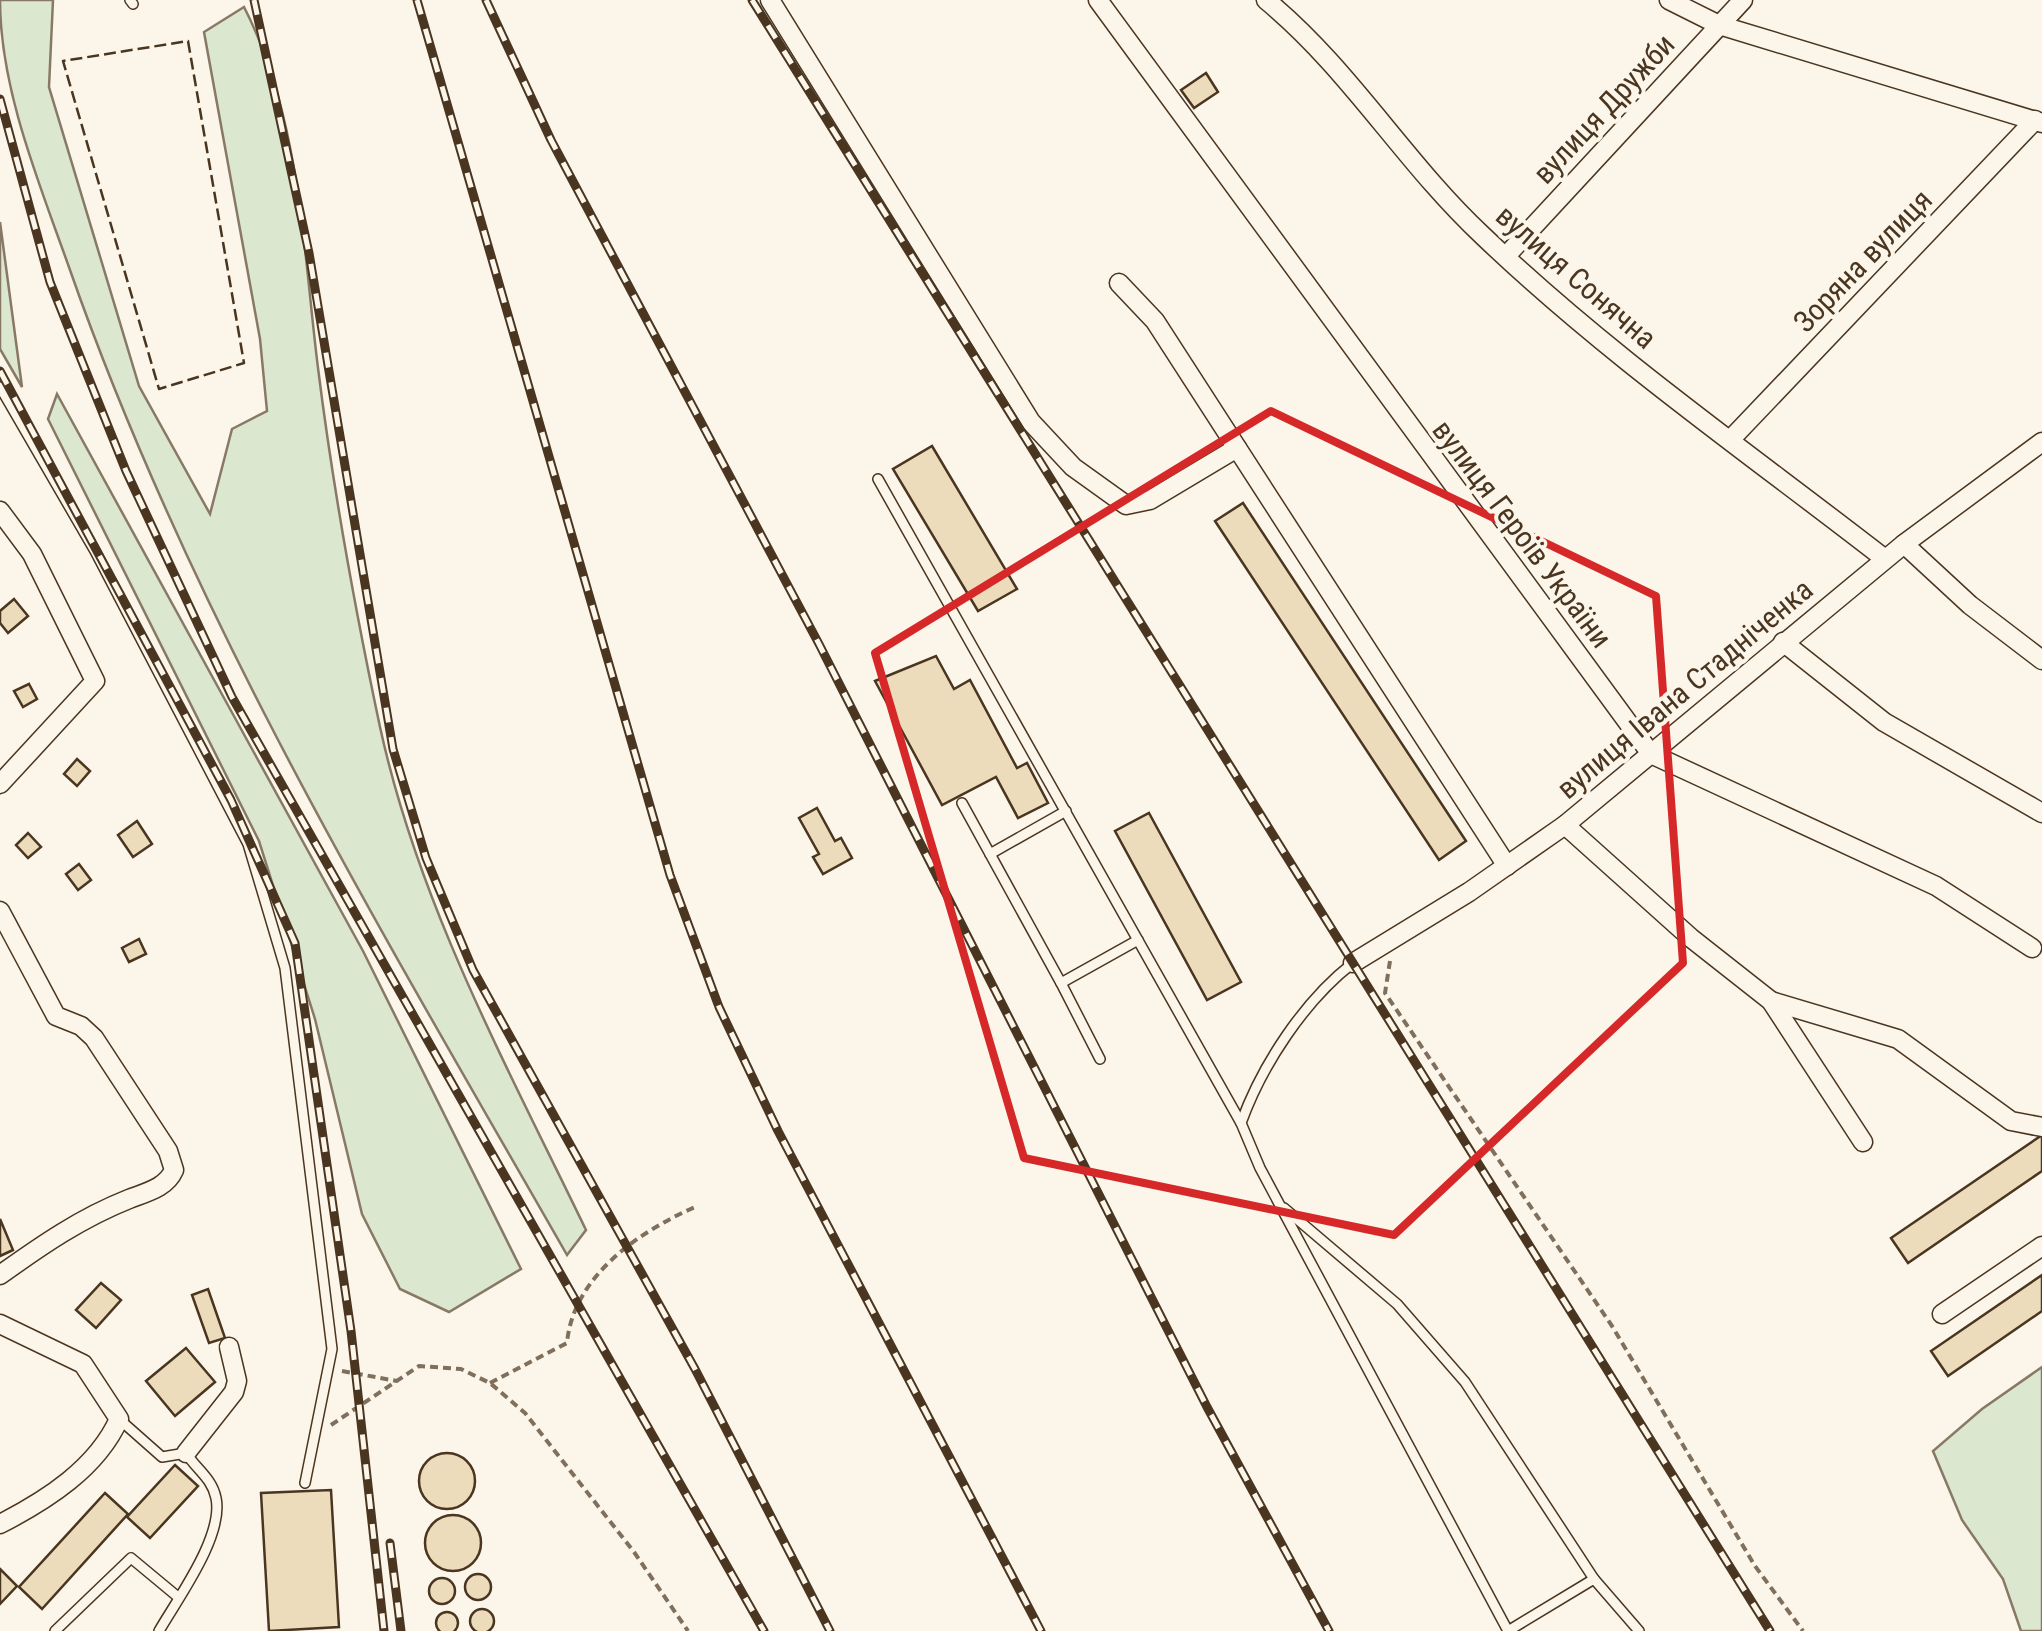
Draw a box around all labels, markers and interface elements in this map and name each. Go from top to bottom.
street label: вулиця Дружби [1526,27,1682,190]
street label: Зоряна вулиця [1786,182,1939,339]
street label: вулиця Сонячна [1489,198,1663,356]
street label: вулиця Героїв України [1425,413,1619,654]
street label: вулиця Івана Стадніченка [1550,571,1820,806]

